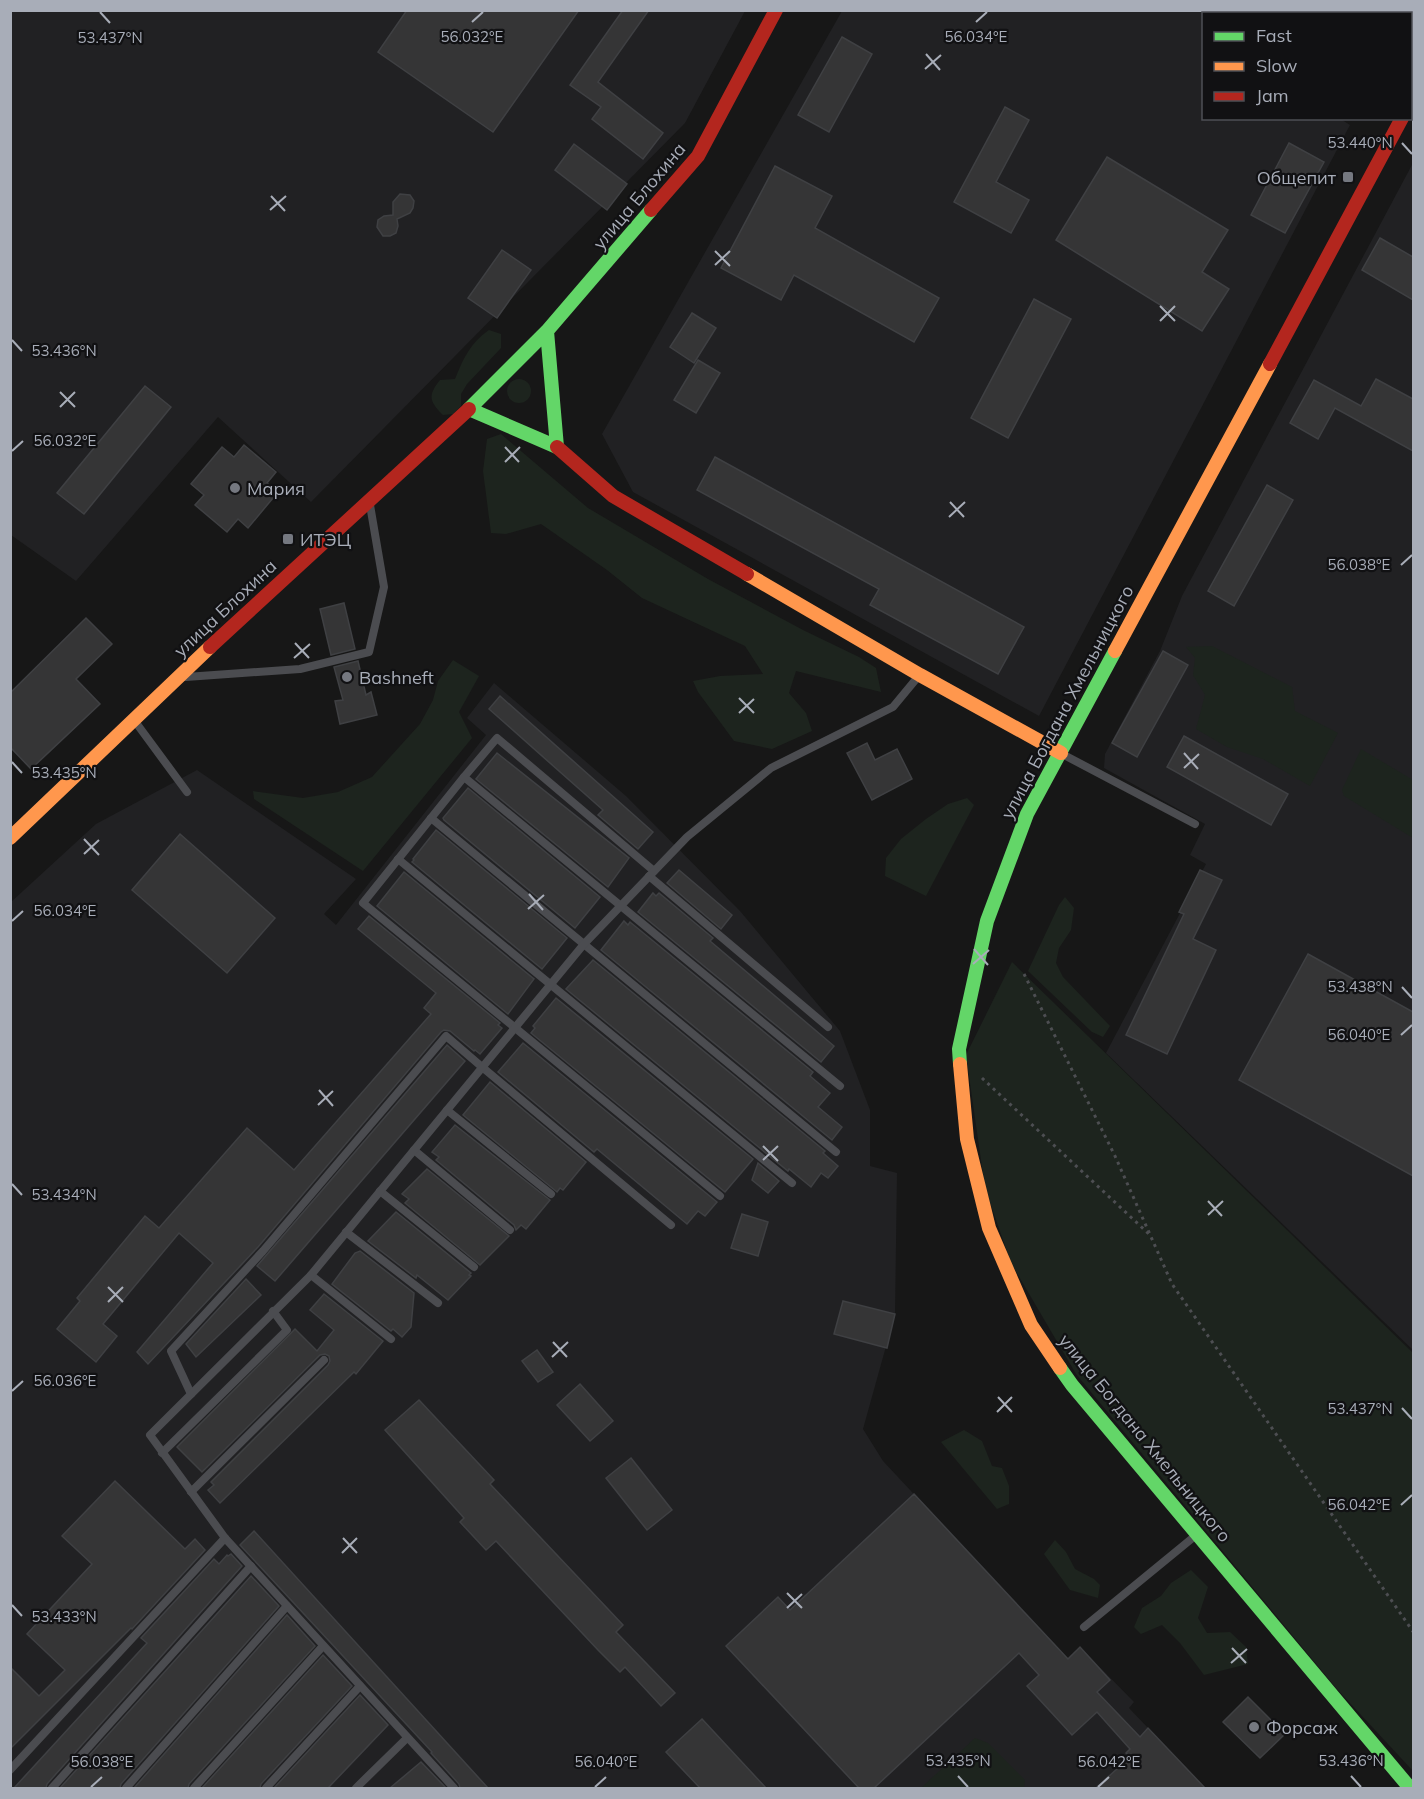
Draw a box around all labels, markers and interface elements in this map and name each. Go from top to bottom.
legend [1202,12,1412,120]
text: Fast [1256,24,1292,47]
text: 56.032°E [441,27,504,46]
text: 56.034°E [945,27,1008,46]
text: 53.437°N [77,28,143,47]
text: Slow [1256,54,1298,77]
text: Jam [1256,84,1289,107]
text: 53.440°N [1327,133,1393,152]
street label: улица Блохина [588,138,690,254]
place label: Общепит [1257,166,1337,189]
marker: Общепит [1341,170,1355,184]
text: 53.436°N [31,341,97,360]
text: 56.032°E [34,431,97,450]
place label: Мария [247,477,305,500]
marker: Мария [228,481,242,495]
place label: ИТЭЦ [300,528,352,551]
marker: ИТЭЦ [281,532,295,546]
street label: улица Блохина [169,554,281,662]
text: 56.038°E [1328,555,1391,574]
street label: улица Богдана Хмельницкого [995,581,1139,823]
place label: Bashneft [359,666,434,689]
marker: Bashneft [340,670,354,684]
text: 53.435°N [31,763,97,782]
text: 56.034°E [34,901,97,920]
text: 53.438°N [1327,977,1393,996]
text: 56.040°E [1328,1025,1391,1044]
text: 53.434°N [31,1185,97,1204]
street label: улица Богдана Хмельницкого [1054,1329,1236,1547]
text: 56.036°E [34,1371,97,1390]
text: 53.437°N [1327,1399,1393,1418]
text: 56.042°E [1328,1495,1391,1514]
text: 53.433°N [31,1607,97,1626]
place label: Форсаж [1266,1716,1338,1739]
marker: Форсаж [1247,1720,1261,1734]
text: 53.435°N [925,1751,991,1770]
text: 53.436°N [1318,1751,1384,1770]
text: 56.038°E [71,1752,134,1771]
text: 56.040°E [575,1752,638,1771]
text: 56.042°E [1078,1752,1141,1771]

